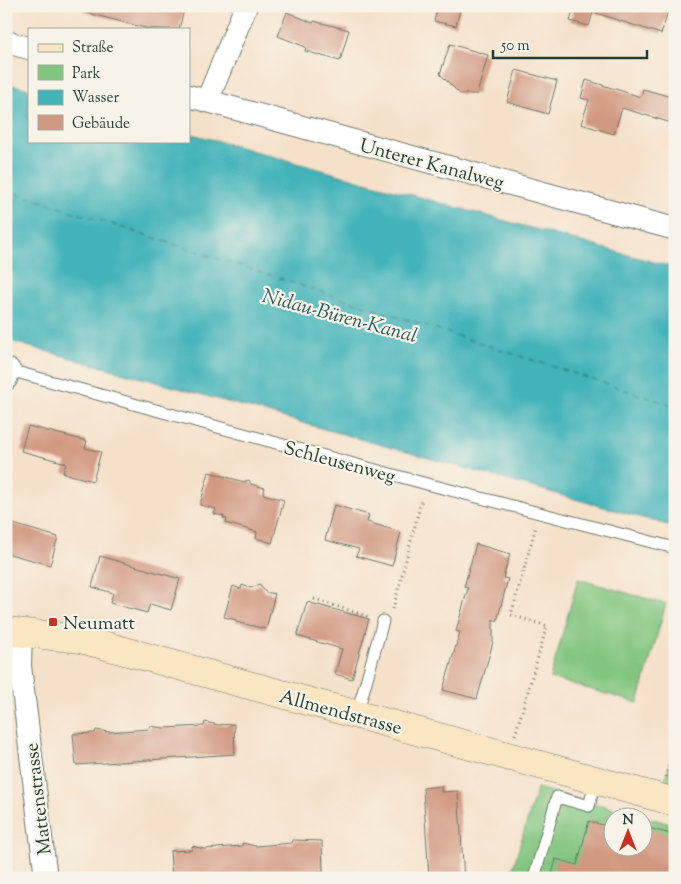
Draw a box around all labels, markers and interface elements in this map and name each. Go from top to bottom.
legend [28,28,190,142]
scale bar [493,28,647,60]
text: 50 m [500,36,530,57]
text: Straße [72,38,114,59]
text: Park [72,64,101,85]
text: Wasser [72,88,119,109]
text: Gebäude [72,114,130,135]
street label: Unterer Kanalweg [356,133,507,198]
water label: Nidau-Büren-Kanal [259,283,420,352]
street label: Schleusenweg [280,436,398,491]
place label: Neumatt [63,611,135,638]
marker: Neumatt [47,616,59,628]
street label: Allmendstrasse [276,684,405,743]
street label: Mattenstrasse [19,741,60,856]
north arrow [604,806,654,856]
text: N [622,811,634,831]

